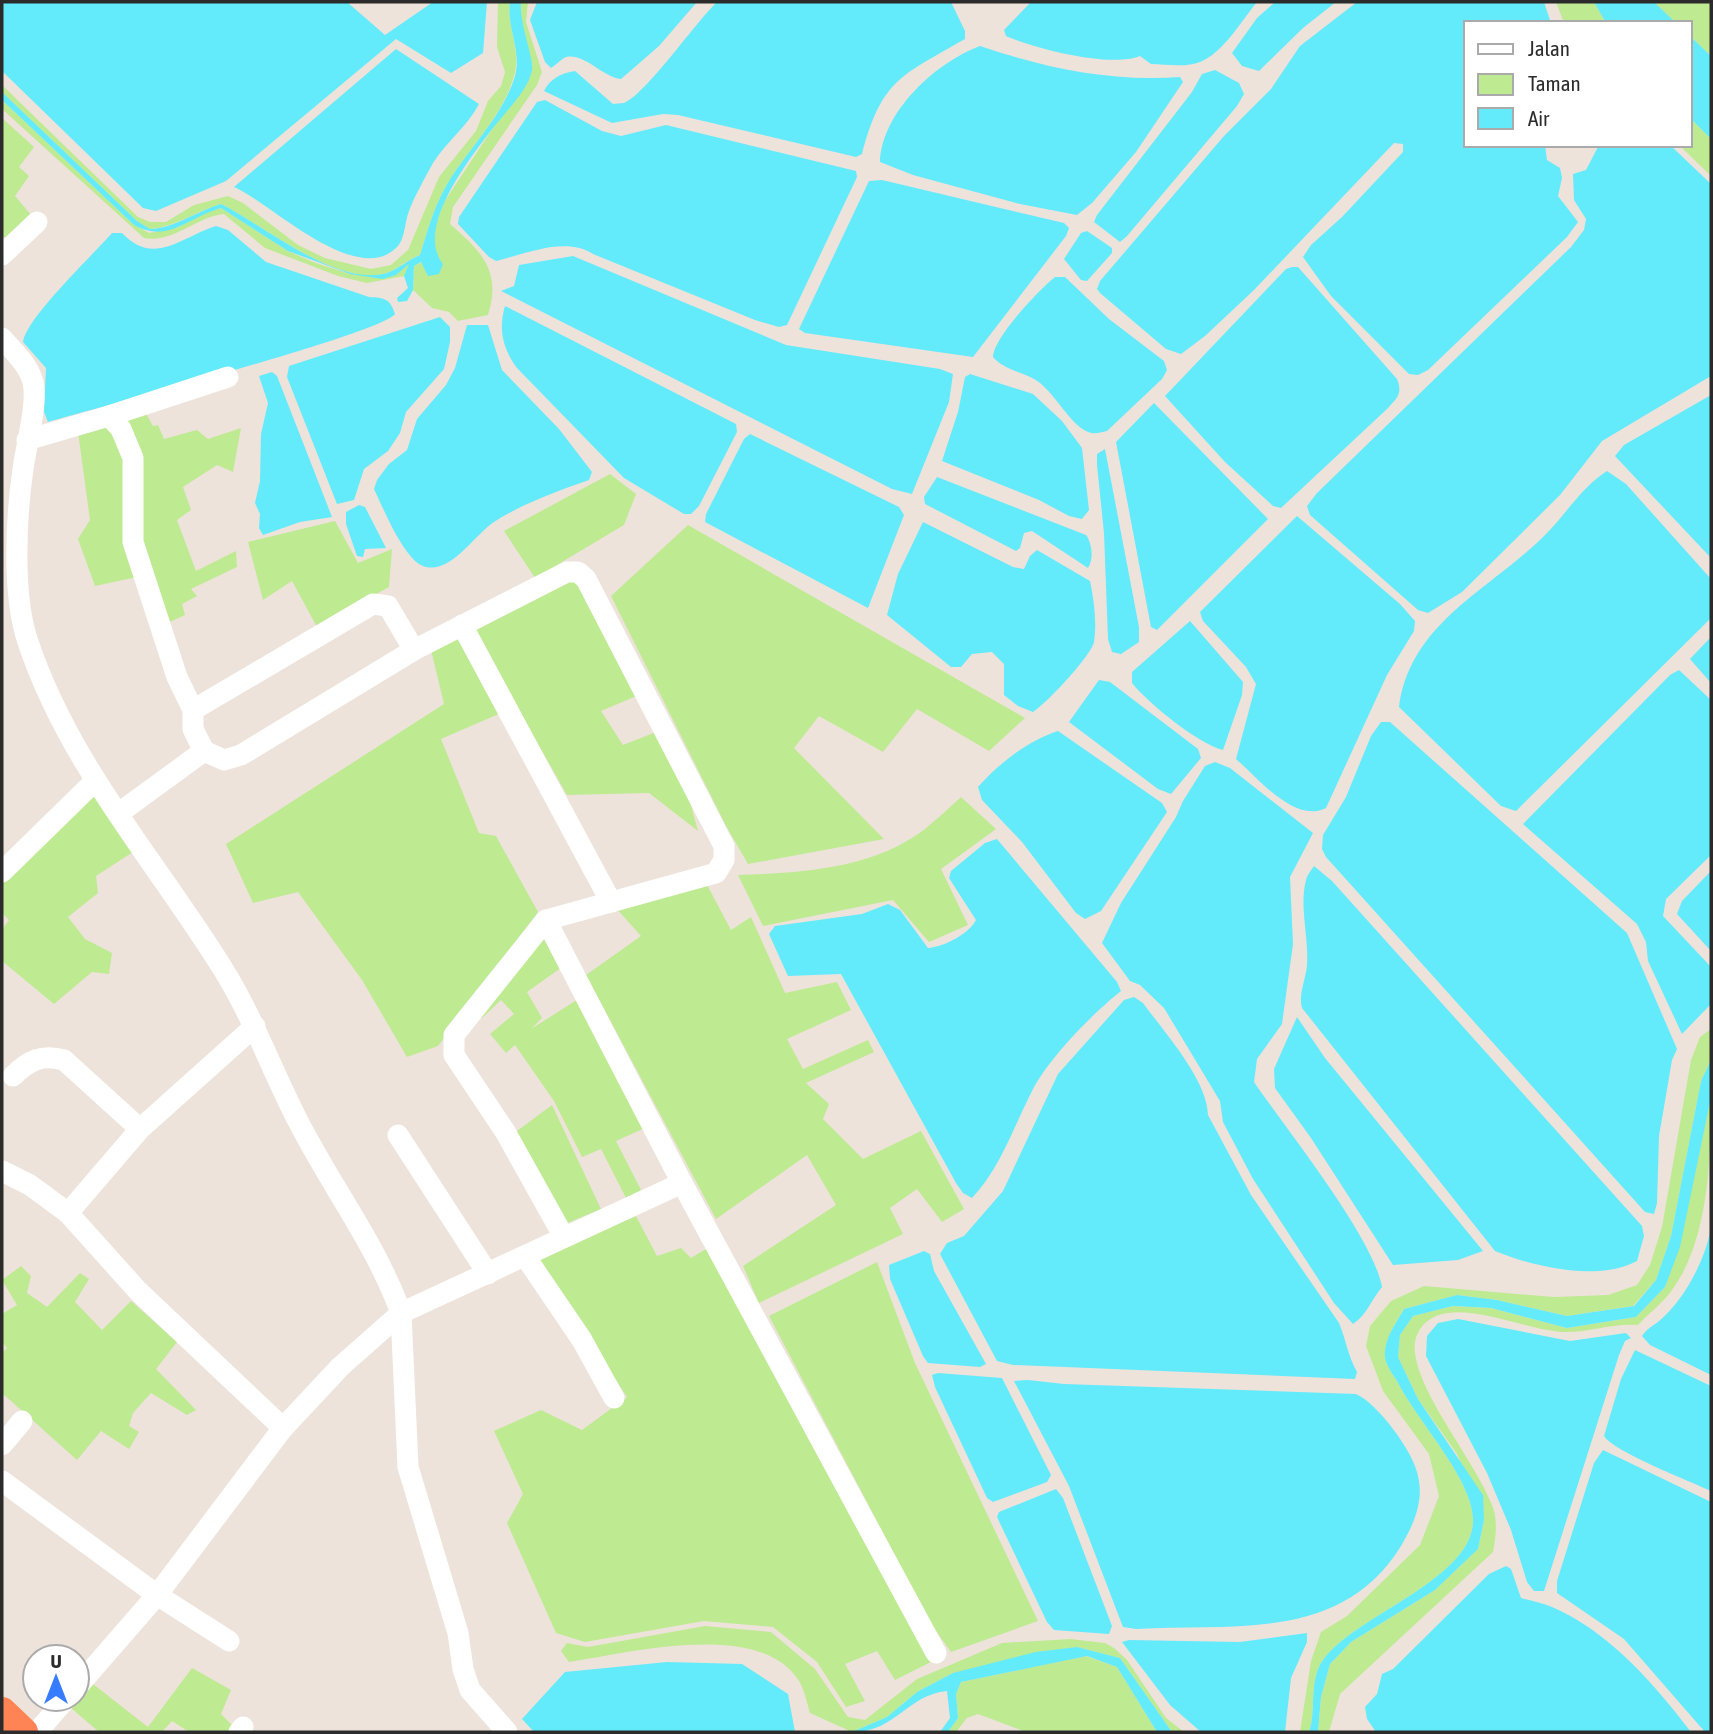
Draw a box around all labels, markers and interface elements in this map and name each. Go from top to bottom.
legend [1464,21,1692,147]
text: Jalan [1528,36,1570,60]
text: Taman [1528,71,1581,95]
text: Air [1528,106,1550,130]
north arrow [21,1643,91,1713]
text: U [50,1650,62,1672]

